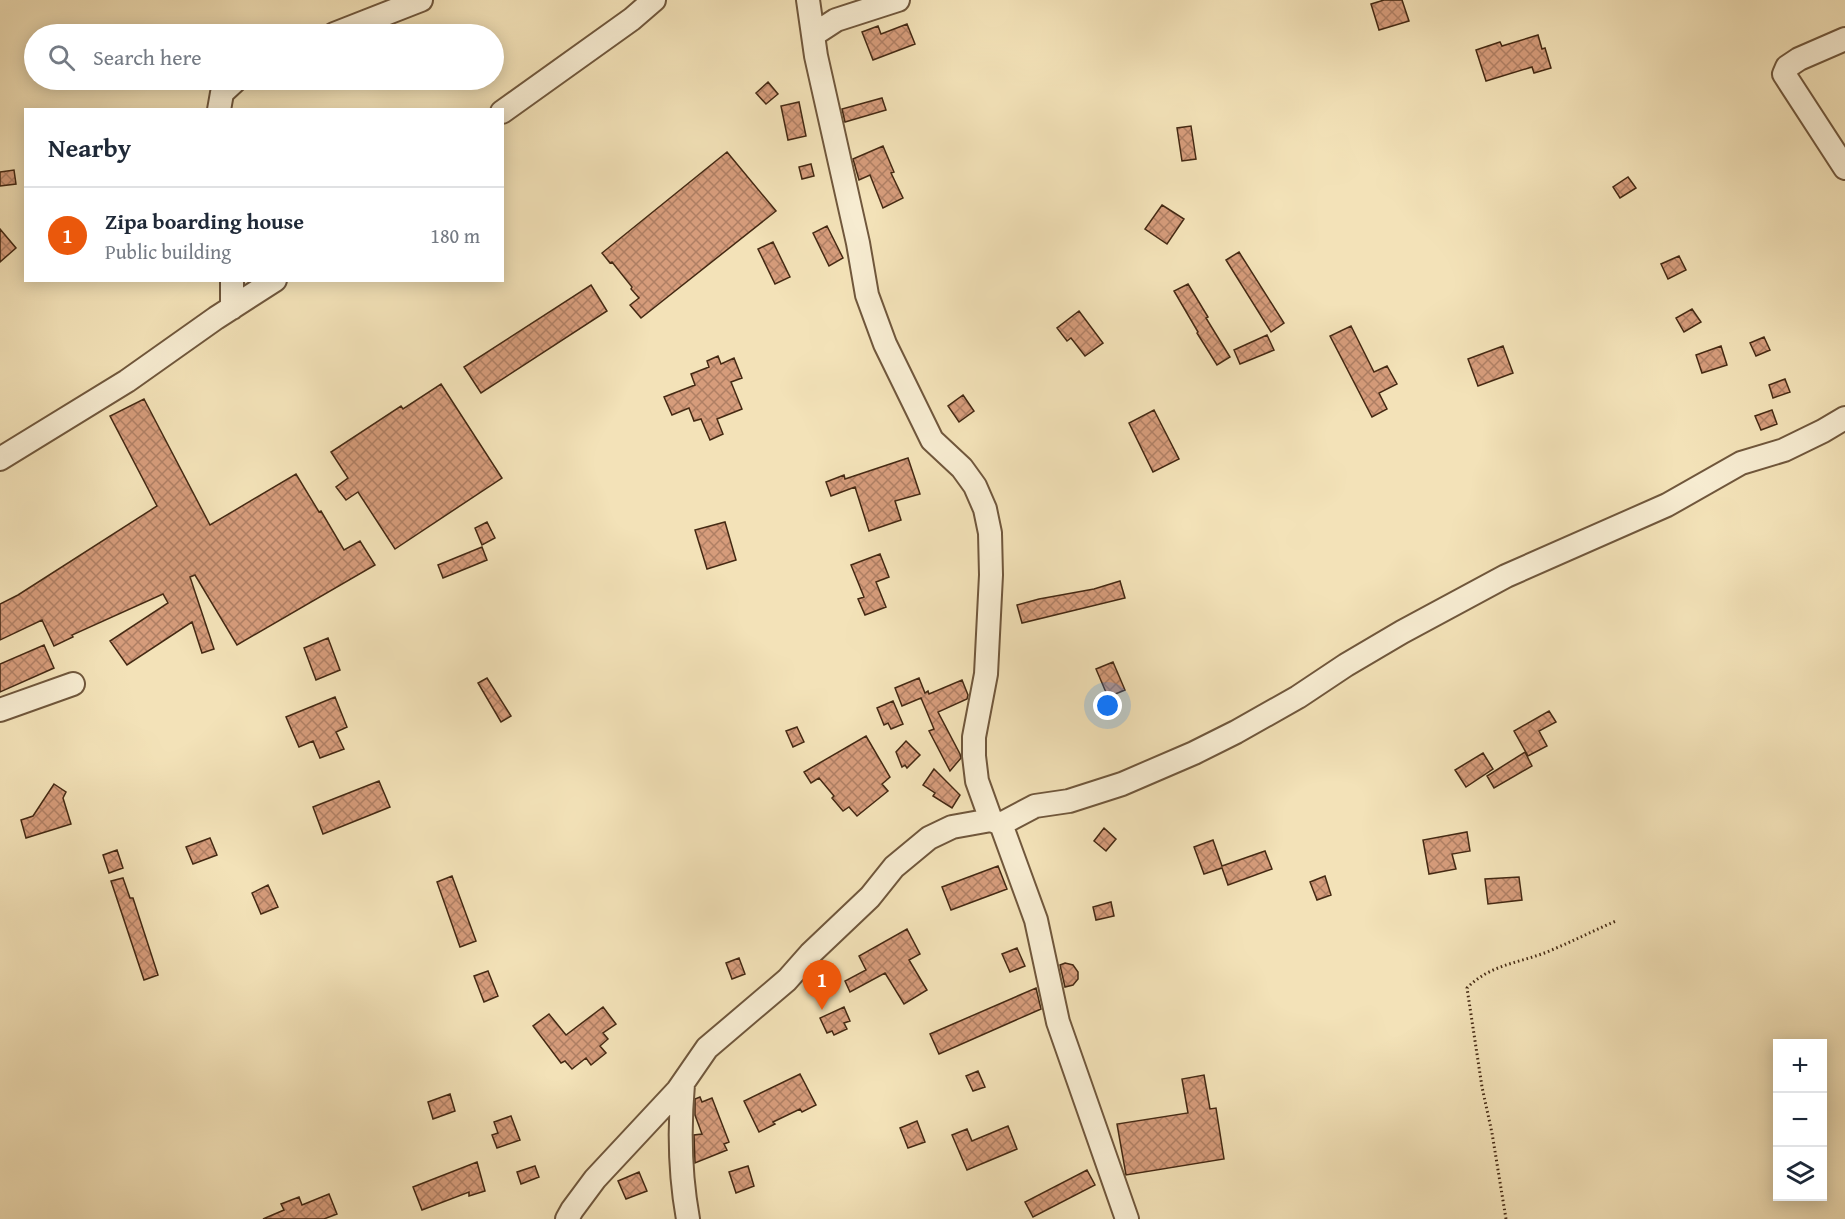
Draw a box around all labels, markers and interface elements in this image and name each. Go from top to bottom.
search box [24,24,504,90]
icon: search [45,41,78,74]
text: Search here [93,41,202,73]
text: Nearby [48,128,131,167]
text: Zipa boarding house [105,205,304,237]
text: 1 [62,221,73,250]
text: 180 m [430,221,480,250]
text: Public building [105,237,231,266]
your location [1093,691,1122,720]
pin: 1 [802,960,842,1010]
map controls [1773,1039,1827,1201]
button: + [1773,1039,1827,1093]
button: − [1773,1093,1827,1147]
button: layers [1773,1147,1827,1201]

